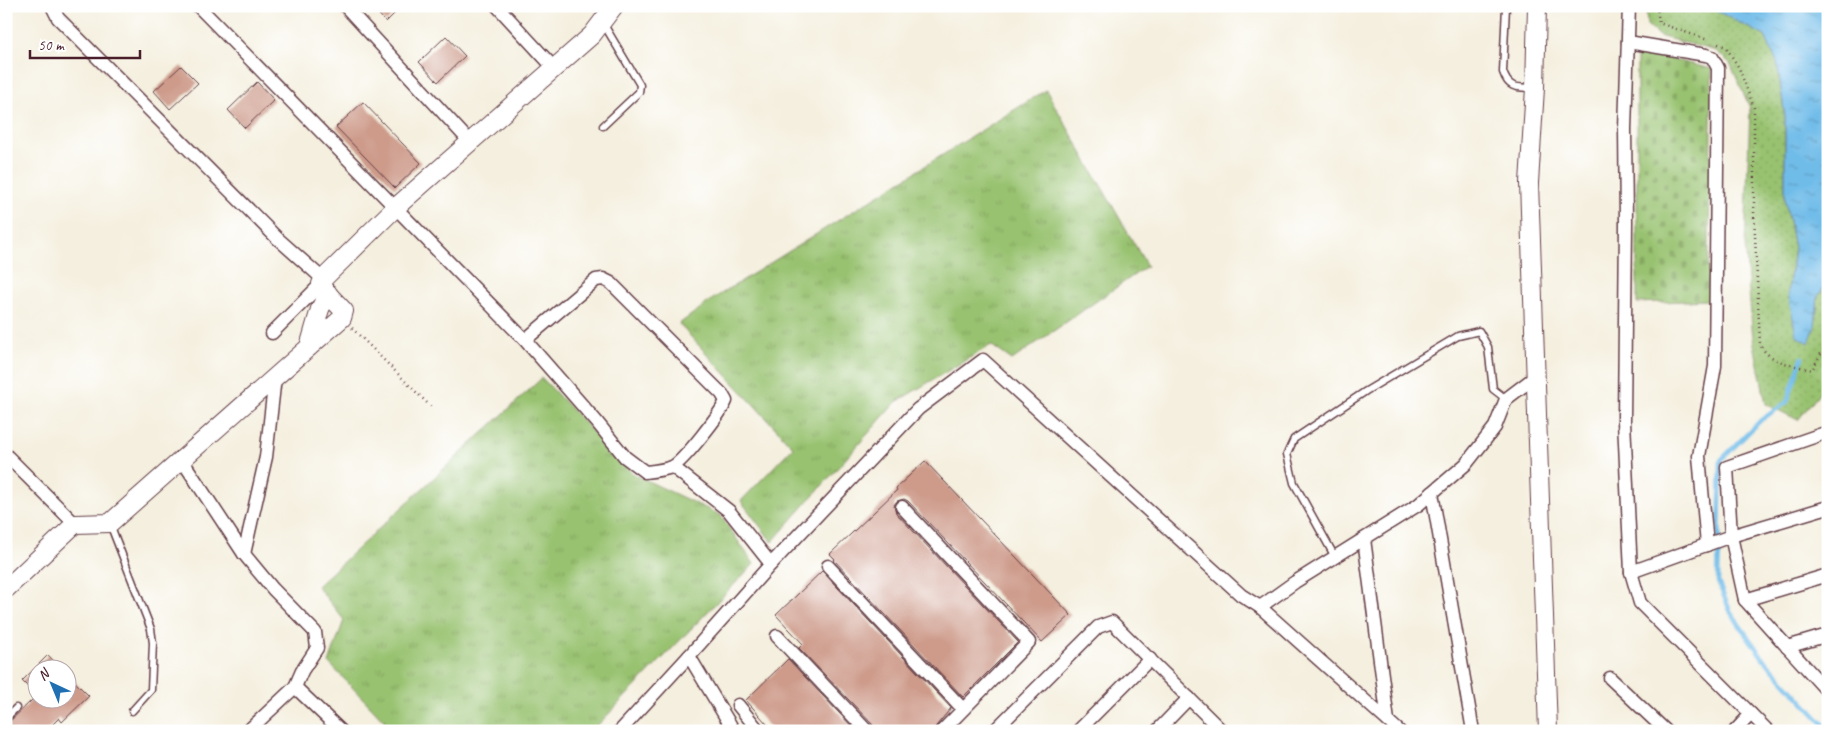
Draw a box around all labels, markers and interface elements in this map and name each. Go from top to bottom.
scale bar [30,28,140,60]
text: 50 m [38,36,65,55]
north arrow [28,660,78,710]
text: N [34,664,54,684]

